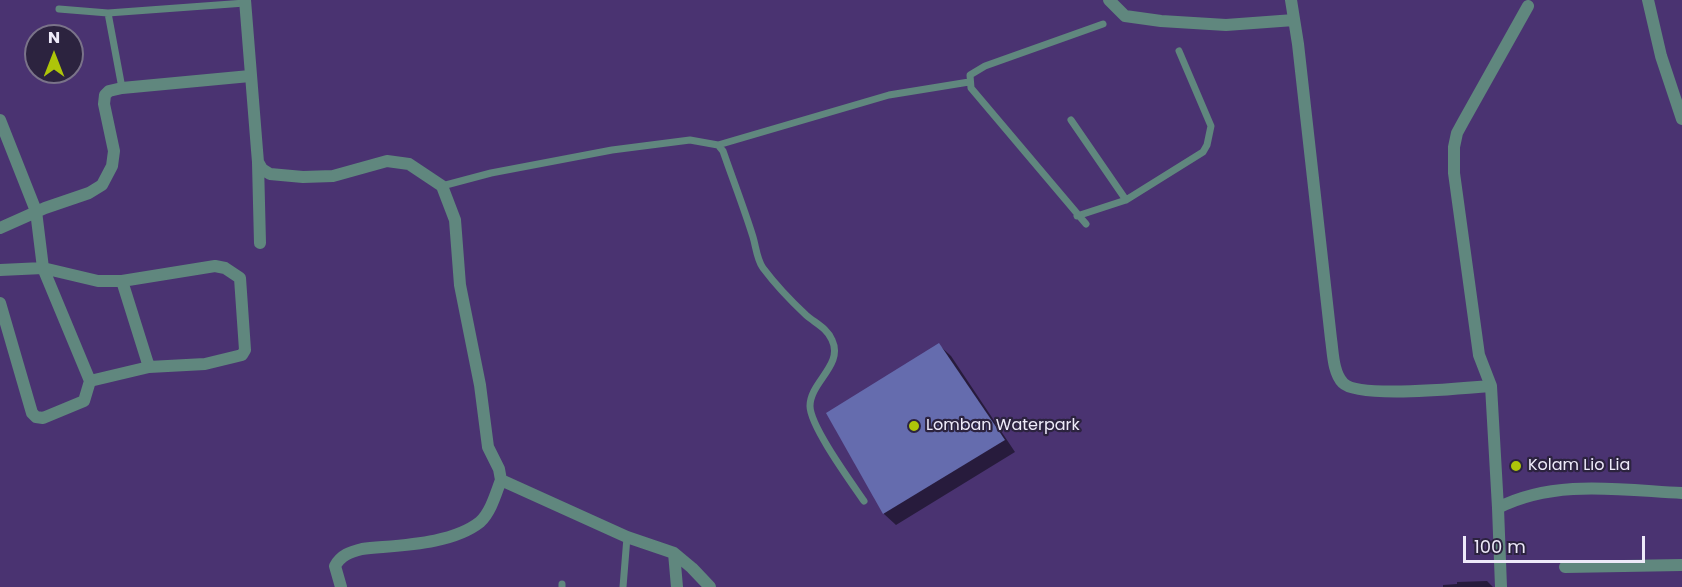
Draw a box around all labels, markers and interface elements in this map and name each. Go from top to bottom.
north arrow [24,24,84,84]
text: N [48,26,60,49]
place label: Lomban Waterpark [926,416,1080,436]
marker: Lomban Waterpark [907,419,921,433]
place label: Kolam Lio Lia [1528,456,1630,476]
marker: Kolam Lio Lia [1509,459,1523,473]
scale bar [1466,524,1648,562]
text: 100 m [1474,534,1526,559]

